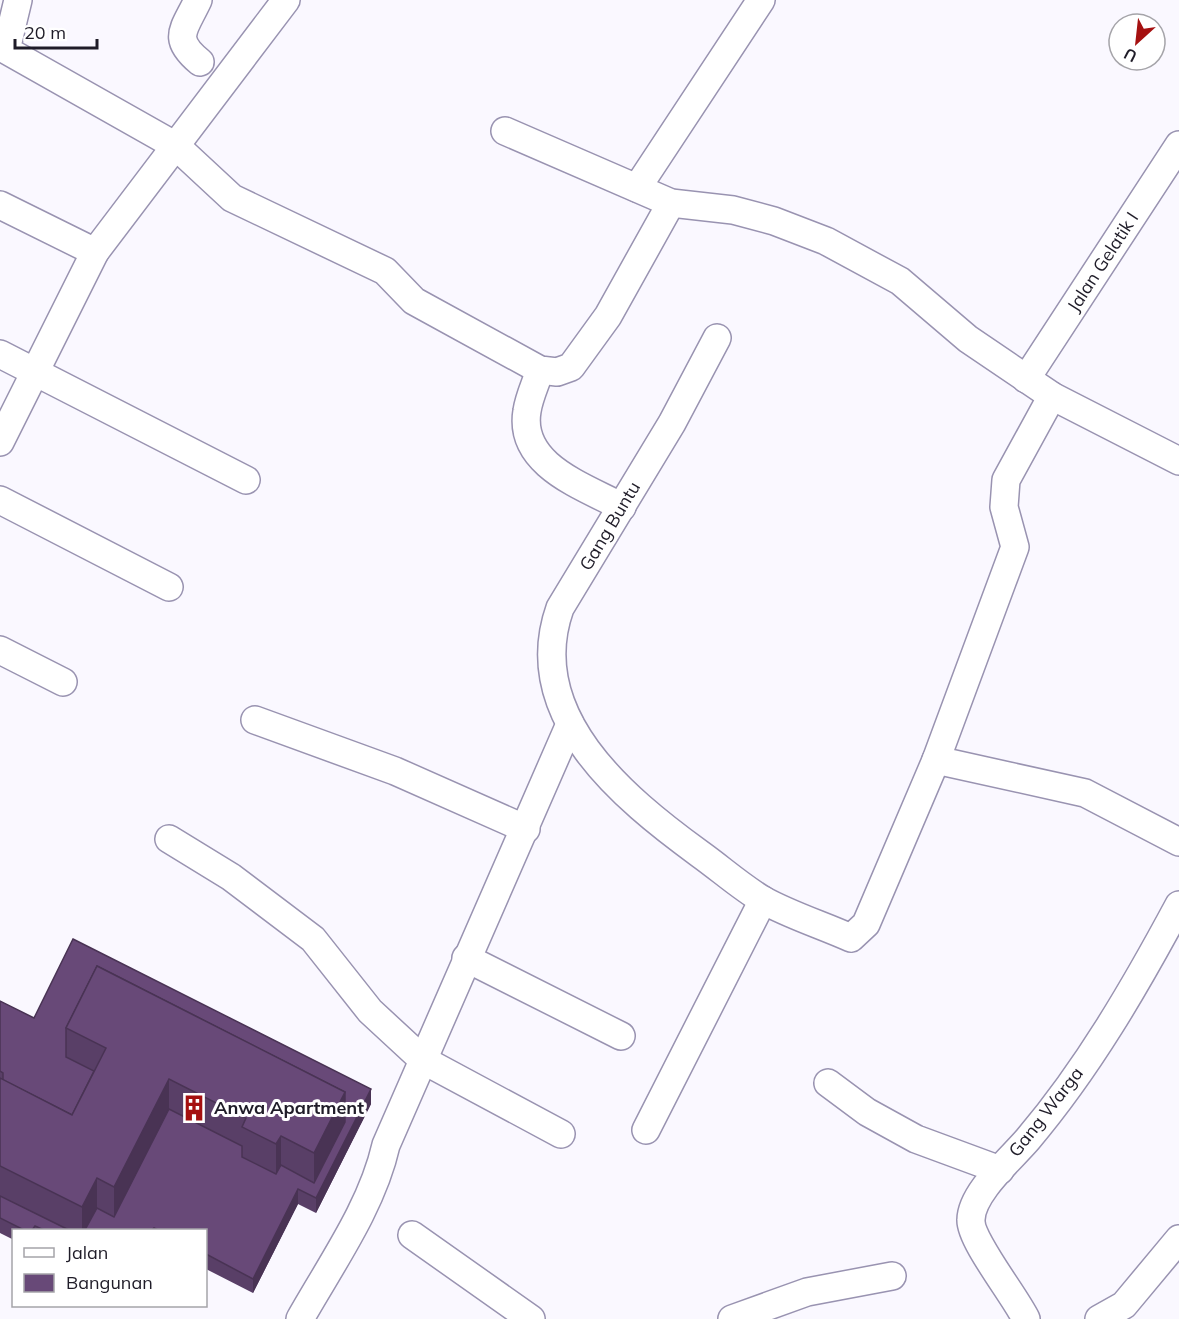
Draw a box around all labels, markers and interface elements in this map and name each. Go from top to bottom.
scale bar [15,12,98,50]
north arrow [1107,12,1167,72]
text: 20 m [24,21,66,44]
text: U [1120,44,1140,67]
street label: Jalan Gelatik I [1062,208,1143,316]
street label: Gang Buntu [574,477,645,574]
street label: Gang Warga [1003,1062,1088,1161]
building icon: Anwa Apartment [179,1093,209,1123]
place label: Anwa Apartment [214,1096,364,1119]
legend [12,1229,207,1307]
text: Jalan [66,1241,108,1264]
text: Bangunan [66,1271,153,1294]

